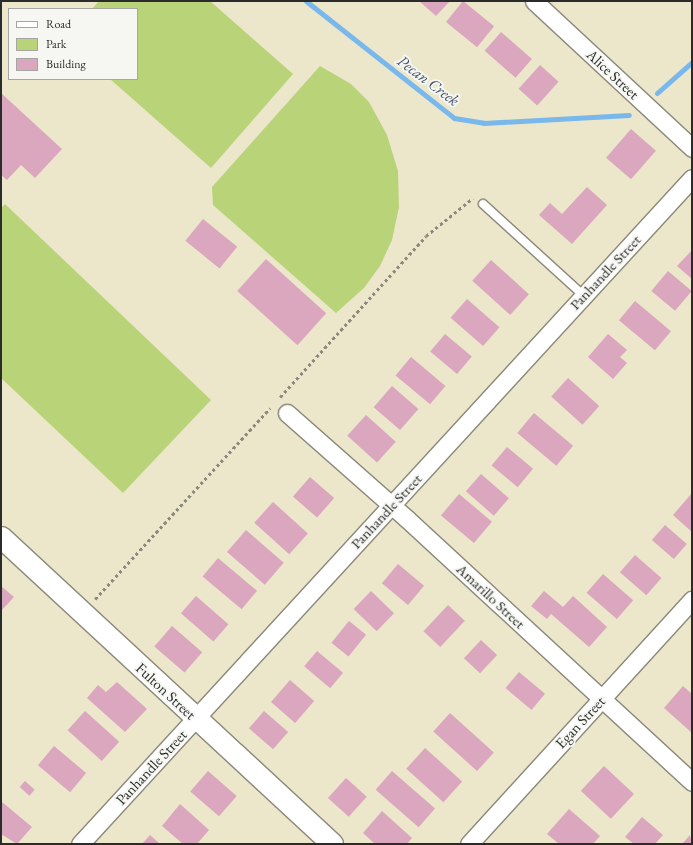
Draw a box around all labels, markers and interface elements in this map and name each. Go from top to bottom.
legend [8,8,138,80]
text: Road [46,16,71,32]
text: Park [46,36,66,52]
street label: Alice Street [583,45,643,103]
water label: Pecan Creek [393,51,463,111]
text: Building [46,56,86,72]
street label: Panhandle Street [566,231,644,313]
street label: Panhandle Street [347,470,425,552]
street label: Amarillo Street [453,560,529,632]
street label: Fulton Street [132,659,200,723]
street label: Egan Street [551,692,609,752]
street label: Panhandle Street [112,726,190,808]

